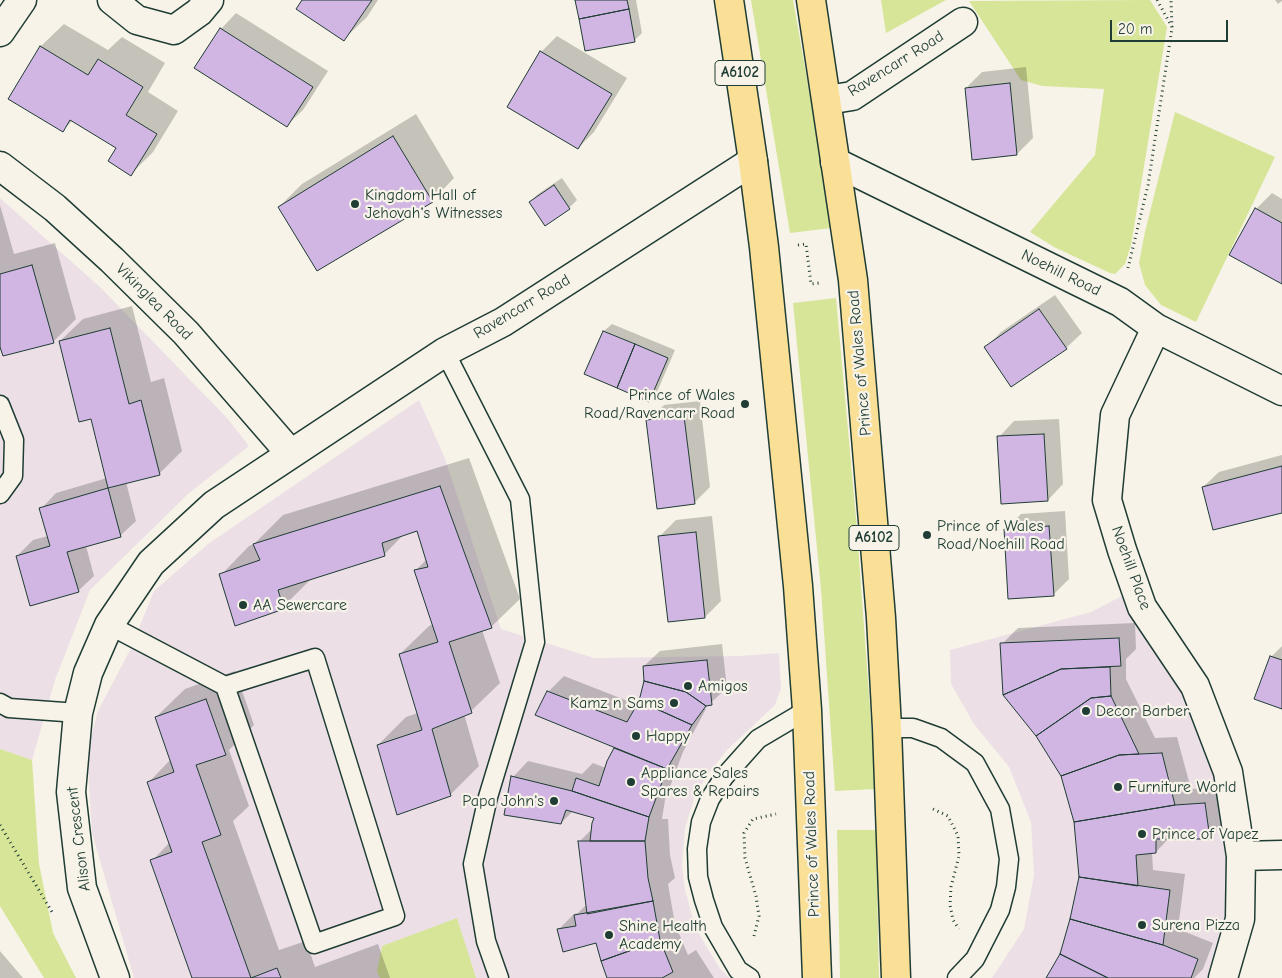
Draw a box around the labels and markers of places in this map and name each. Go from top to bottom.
place label: Kingdom Hall of Jehovah's Witnesses [365,185,502,223]
marker: Kingdom Hall of Jehovah's Witnesses [349,198,361,210]
place label: Prince of Wales Road/Ravencarr Road [584,385,735,423]
marker: Prince of Wales Road/Ravencarr Road [739,398,751,410]
place label: Prince of Wales Road/Noehill Road [937,516,1065,554]
marker: Prince of Wales Road/Noehill Road [921,529,933,541]
place label: AA Sewercare [253,595,347,615]
marker: AA Sewercare [237,599,249,611]
place label: Amigos [698,676,748,696]
marker: Amigos [682,680,694,692]
place label: Kamz n Sams [570,693,664,713]
marker: Kamz n Sams [668,697,680,709]
place label: Decor Barber [1096,701,1189,721]
marker: Decor Barber [1080,705,1092,717]
place label: Happy [646,726,690,746]
marker: Happy [630,730,642,742]
place label: Appliance Sales Spares & Repairs [641,763,759,801]
marker: Appliance Sales Spares & Repairs [625,776,637,788]
place label: Furniture World [1128,777,1236,797]
marker: Furniture World [1112,781,1124,793]
place label: Papa John's [462,791,544,811]
marker: Papa John's [548,795,560,807]
place label: Prince of Vapez [1152,824,1258,844]
marker: Prince of Vapez [1136,828,1148,840]
place label: Surena Pizza [1152,915,1240,935]
place label: Shine Health Academy [619,916,707,954]
marker: Surena Pizza [1136,919,1148,931]
marker: Shine Health Academy [603,929,615,941]

